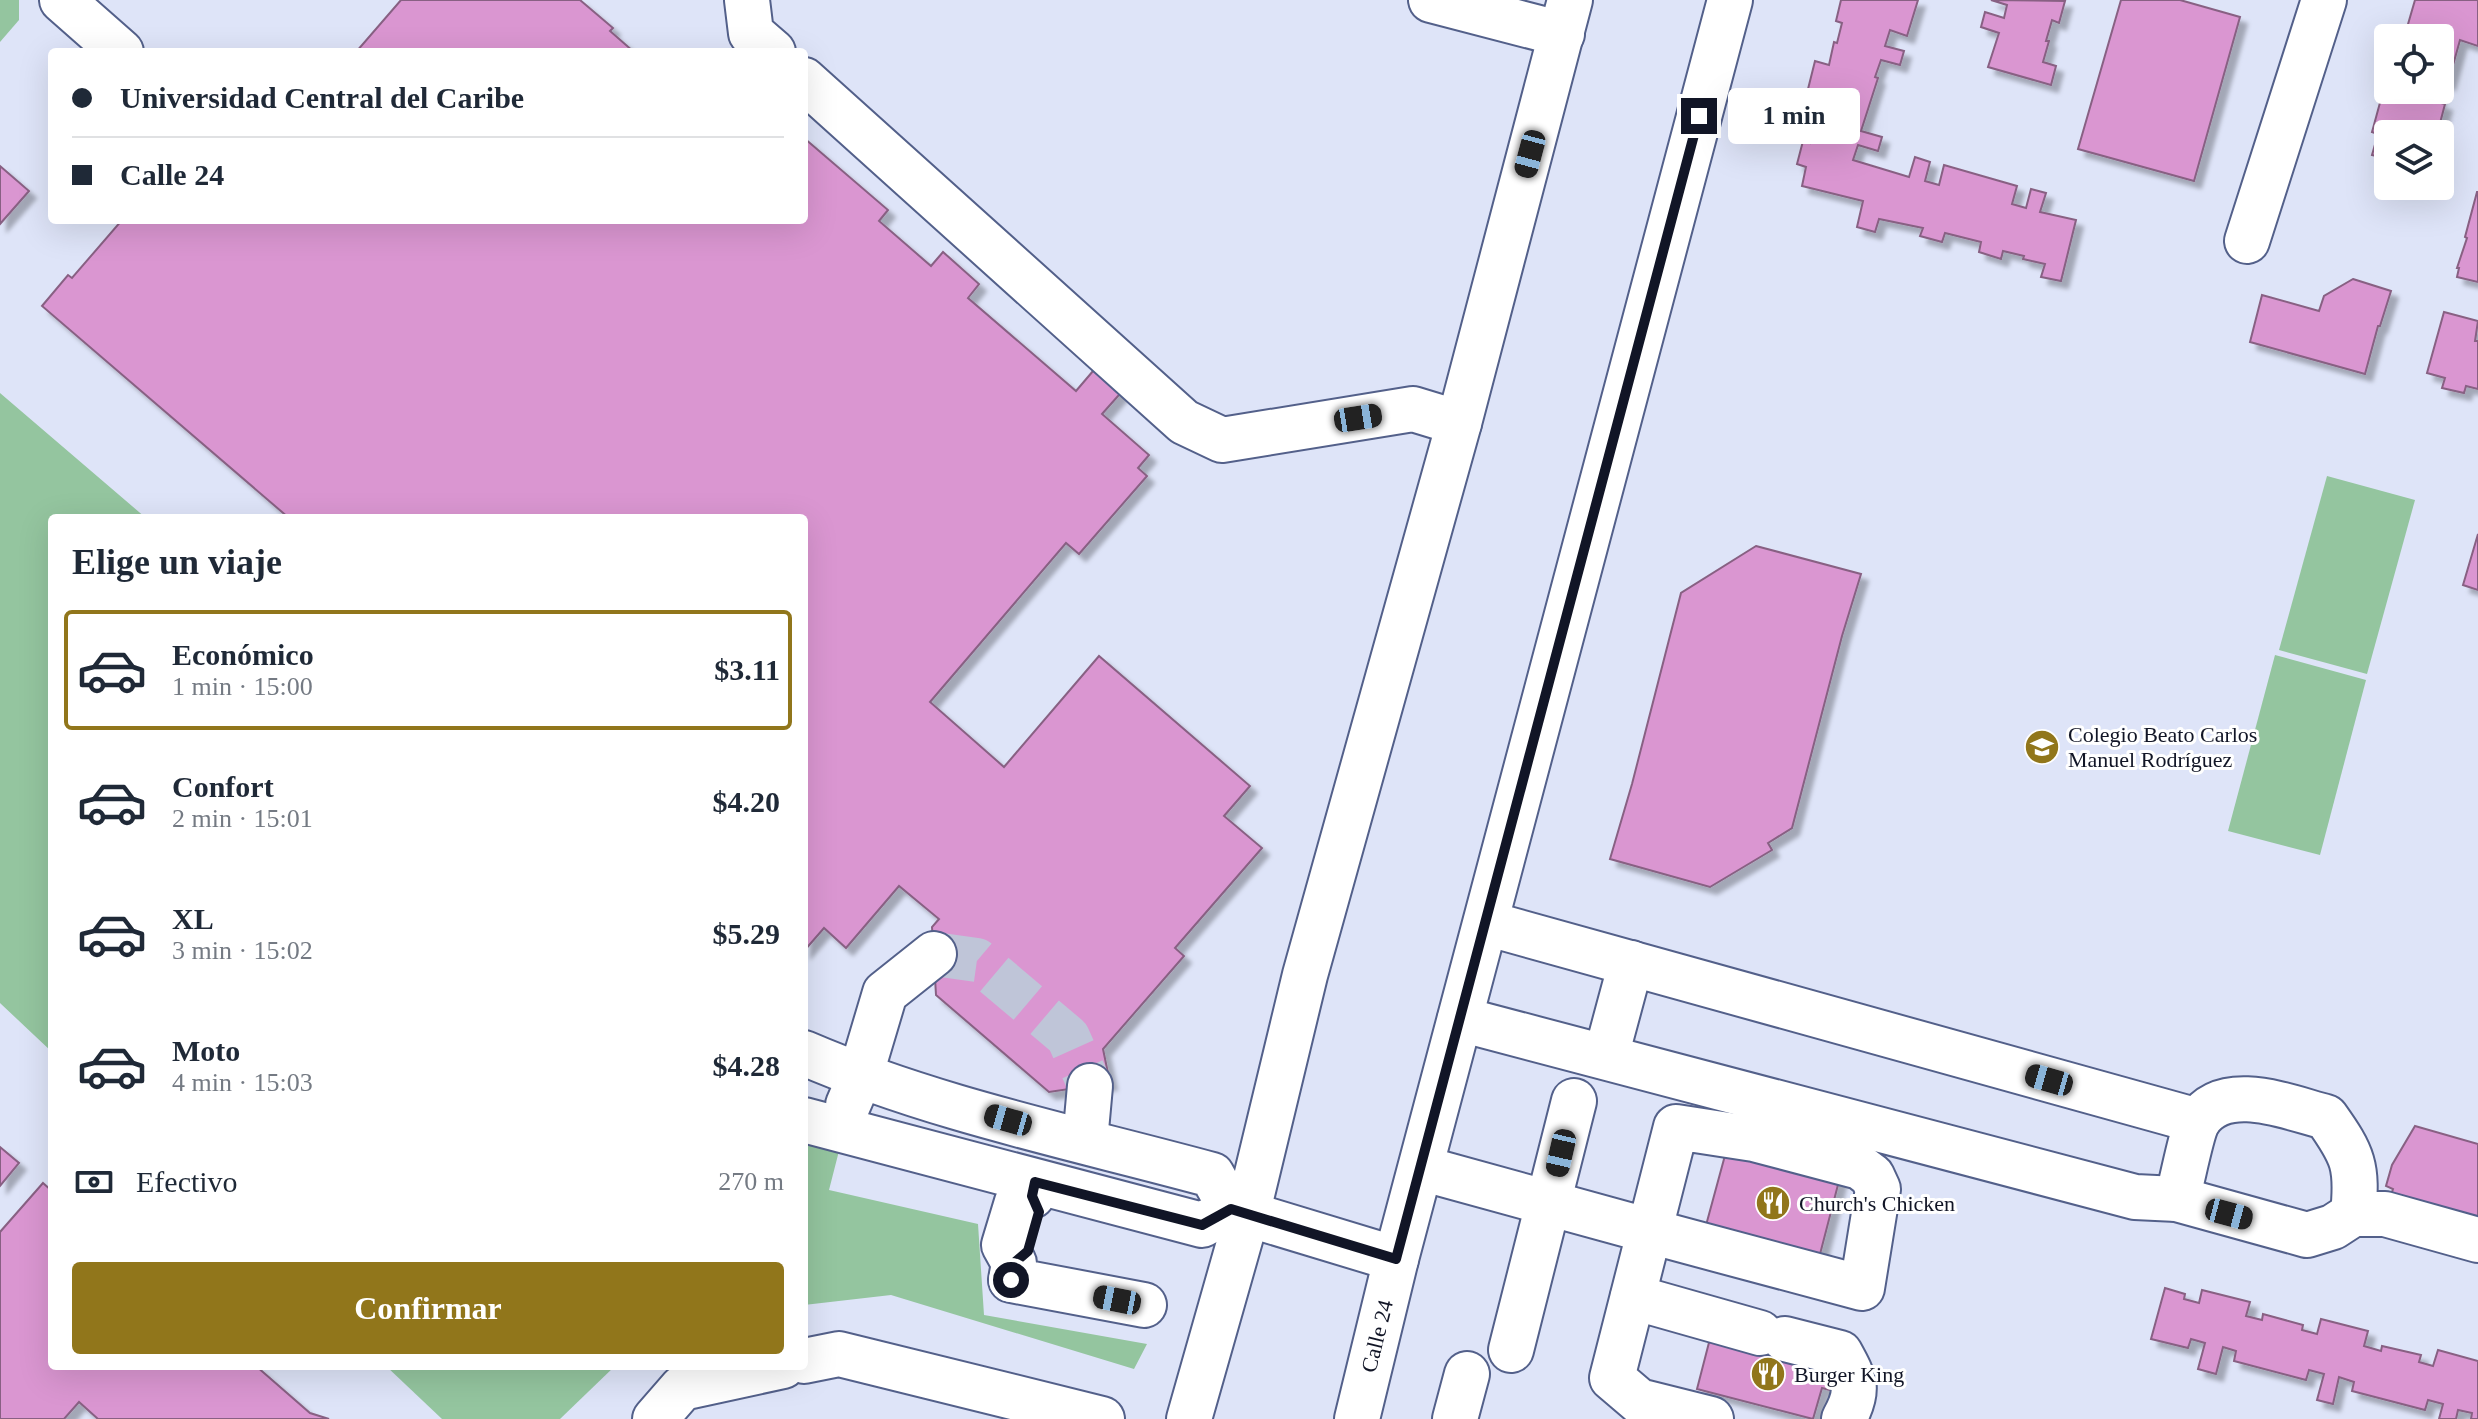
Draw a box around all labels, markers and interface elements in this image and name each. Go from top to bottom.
map controls [2374,24,2454,200]
button: locate [2374,24,2454,104]
text: Universidad Central del Caribe [120,81,524,114]
callout: 1 min [1727,88,1859,144]
route end [1681,98,1717,134]
text: 1 min [1763,101,1825,130]
button: layers [2374,120,2454,200]
car [1512,128,1548,180]
text: Calle 24 [120,158,224,191]
car [1332,402,1384,434]
text: Elige un viaje [72,542,282,582]
icon: car [76,634,148,706]
text: Económico [172,638,314,671]
text: $3.11 [714,653,780,686]
text: 1 min · 15:00 [172,672,313,701]
place label: Colegio Beato Carlos Manuel Rodríguez [2068,722,2257,772]
school or university icon: Colegio Beato Carlos Manuel Rodríguez [2023,728,2061,766]
icon: car [76,766,148,838]
text: Confort [172,770,274,803]
text: $4.20 [713,785,780,818]
text: 2 min · 15:01 [172,804,313,833]
icon: car [76,898,148,970]
text: XL [172,902,214,935]
text: $5.29 [713,917,780,950]
text: 3 min · 15:02 [172,936,313,965]
icon: car [76,1030,148,1102]
text: Moto [172,1034,240,1067]
text: $4.28 [713,1049,780,1082]
car [2023,1062,2075,1098]
text: 4 min · 15:03 [172,1068,313,1097]
car [982,1102,1034,1138]
car [1544,1127,1578,1179]
icon: cash [72,1160,116,1204]
text: Efectivo [136,1165,238,1198]
text: 270 m [718,1167,784,1196]
restaurant icon: Church's Chicken [1754,1184,1792,1222]
place label: Church's Chicken [1799,1191,1955,1216]
car [2203,1196,2255,1232]
button: Confirmar [72,1262,784,1354]
route start [993,1262,1029,1298]
car [1091,1284,1143,1316]
street label: Calle 24 [1356,1297,1398,1375]
restaurant icon: Burger King [1749,1355,1787,1393]
place label: Burger King [1794,1362,1904,1387]

